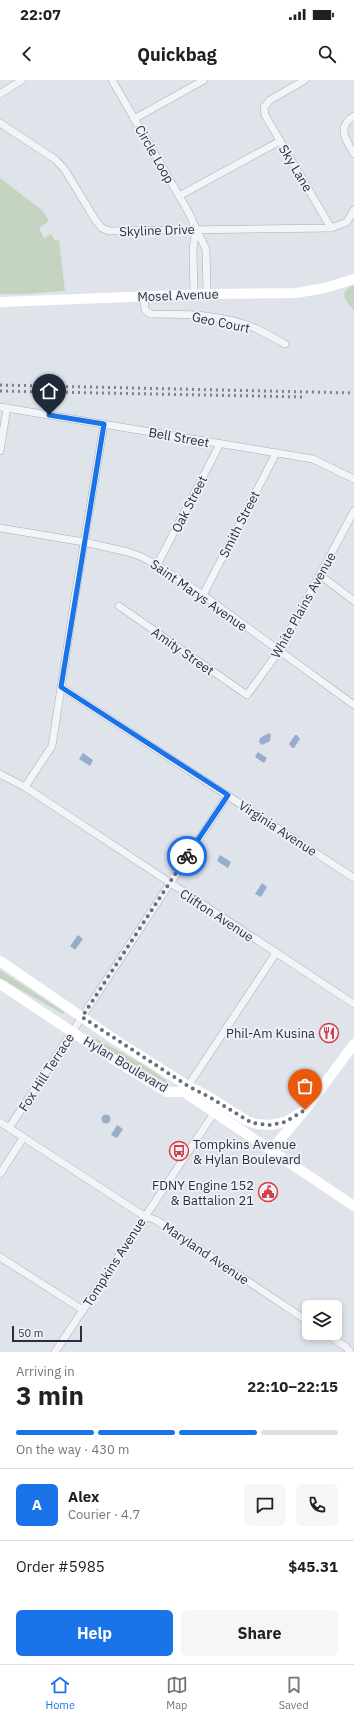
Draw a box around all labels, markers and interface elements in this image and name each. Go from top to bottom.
text: 22:07 [20,5,61,24]
icon: back [16,43,38,65]
text: Quickbag [137,43,217,66]
icon: search [316,43,338,65]
street label: Circle Loop [131,122,178,187]
street label: Sky Lane [275,142,316,195]
street label: Skyline Drive [119,221,195,240]
street label: Mosel Avenue [137,286,219,305]
street label: Geo Court [190,308,251,337]
pin [32,374,66,415]
icon: home [38,380,60,402]
street label: Bell Street [147,424,211,451]
street label: Oak Street [168,473,211,536]
street label: Smith Street [215,488,264,561]
street label: White Plains Avenue [267,549,340,661]
street label: Saint Marys Avenue [147,556,250,635]
street label: Amity Street [148,624,217,679]
street label: Virginia Avenue [235,797,320,860]
courier [167,836,207,876]
icon: bike [176,845,198,867]
street label: Clifton Avenue [177,885,257,946]
restaurant icon: Phil-Am Kusina [318,1022,340,1044]
place label: Phil-Am Kusina [226,1025,315,1042]
street label: Fox Hill Terrace [15,1030,78,1115]
street label: Hylan Boulevard [80,1032,171,1096]
pin [288,1069,322,1110]
icon: bag [294,1075,316,1097]
place label: Tompkins Avenue & Hylan Boulevard [193,1136,301,1168]
bus stop icon: Tompkins Avenue & Hylan Boulevard [168,1140,190,1162]
place label: FDNY Engine 152 & Battalion 21 [152,1177,254,1209]
public building icon: FDNY Engine 152 & Battalion 21 [257,1181,279,1203]
street label: Tompkins Avenue [79,1214,150,1310]
street label: Maryland Avenue [159,1218,252,1289]
map controls [302,1300,342,1340]
button: layers [302,1300,342,1340]
scale bar [12,1324,82,1343]
text: 50 m [18,1326,43,1340]
text: Arriving in [16,1363,75,1380]
text: 22:10–22:15 [247,1377,338,1396]
text: 3 min [16,1378,84,1412]
text: On the way · 430 m [16,1441,129,1458]
button: chat [244,1484,286,1526]
button: phone [296,1484,338,1526]
text: Alex [68,1487,99,1506]
text: A [32,1495,42,1514]
text: Courier · 4.7 [68,1506,140,1523]
text: Order #5985 [16,1557,105,1576]
text: $45.31 [288,1557,338,1576]
button: Help [16,1610,173,1656]
button: Share [181,1610,338,1656]
tab: Home [45,1674,75,1712]
tab: Map [166,1674,188,1712]
tab: Saved [279,1674,309,1712]

